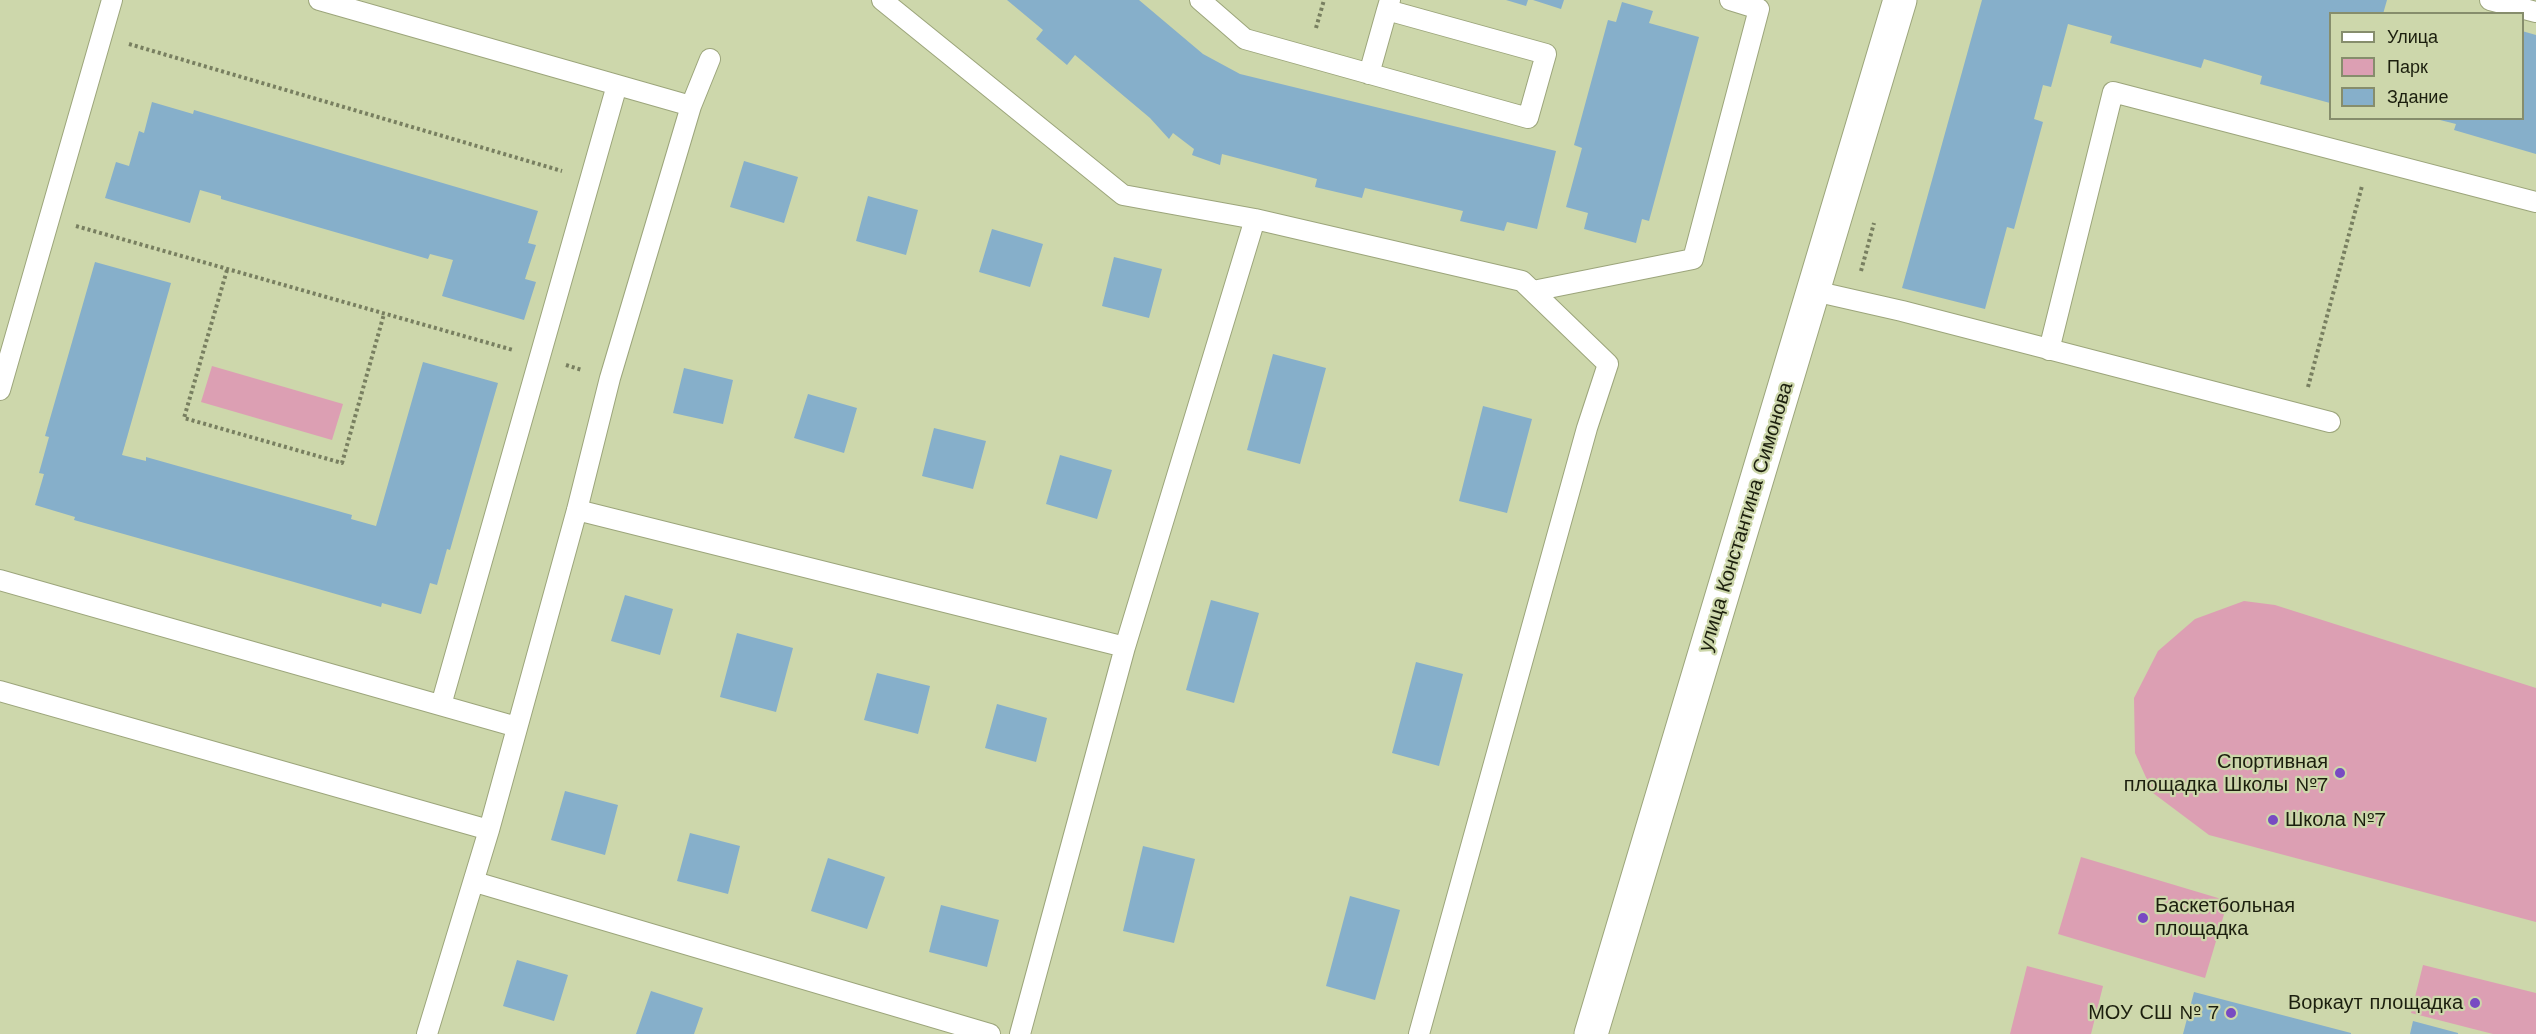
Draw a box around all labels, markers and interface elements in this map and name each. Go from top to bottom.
legend [2329,12,2524,120]
text: Улица [2387,26,2438,47]
text: Парк [2387,56,2428,77]
text: Здание [2387,86,2448,107]
street label: улица Константина Симонова [1694,380,1798,654]
place label: Спортивная площадка Школы №7 [2124,750,2328,797]
marker: Спортивная площадка Школы №7 [2333,766,2347,780]
place label: Школа №7 [2285,808,2386,832]
marker: Школа №7 [2266,813,2280,827]
place label: Баскетбольная площадка [2155,894,2295,941]
marker: Баскетбольная площадка [2136,911,2150,925]
place label: Воркаут площадка [2288,991,2463,1015]
marker: Воркаут площадка [2468,996,2482,1010]
place label: МОУ СШ № 7 [2088,1001,2219,1025]
marker: МОУ СШ № 7 [2224,1006,2238,1020]

